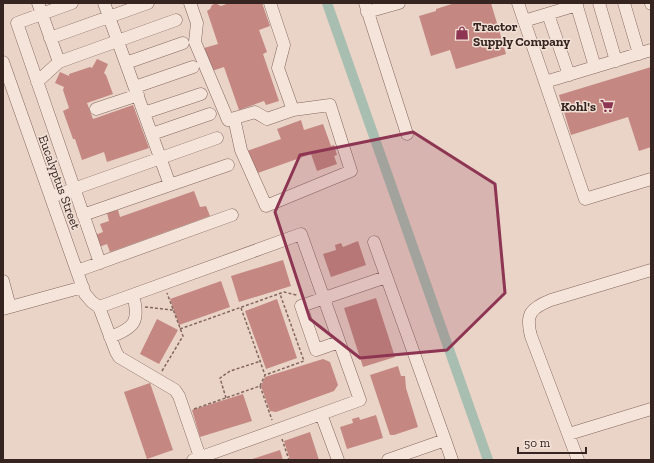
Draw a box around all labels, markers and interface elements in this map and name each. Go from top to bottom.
place label: Tractor Supply Company [473,19,570,49]
shop icon: Tractor Supply Company [454,25,470,41]
supermarket icon: Kohl's [599,98,615,114]
place label: Kohl's [561,99,596,114]
street label: Eucalyptus Street [35,133,84,232]
scale bar [518,429,586,455]
text: 50 m [524,436,551,450]

